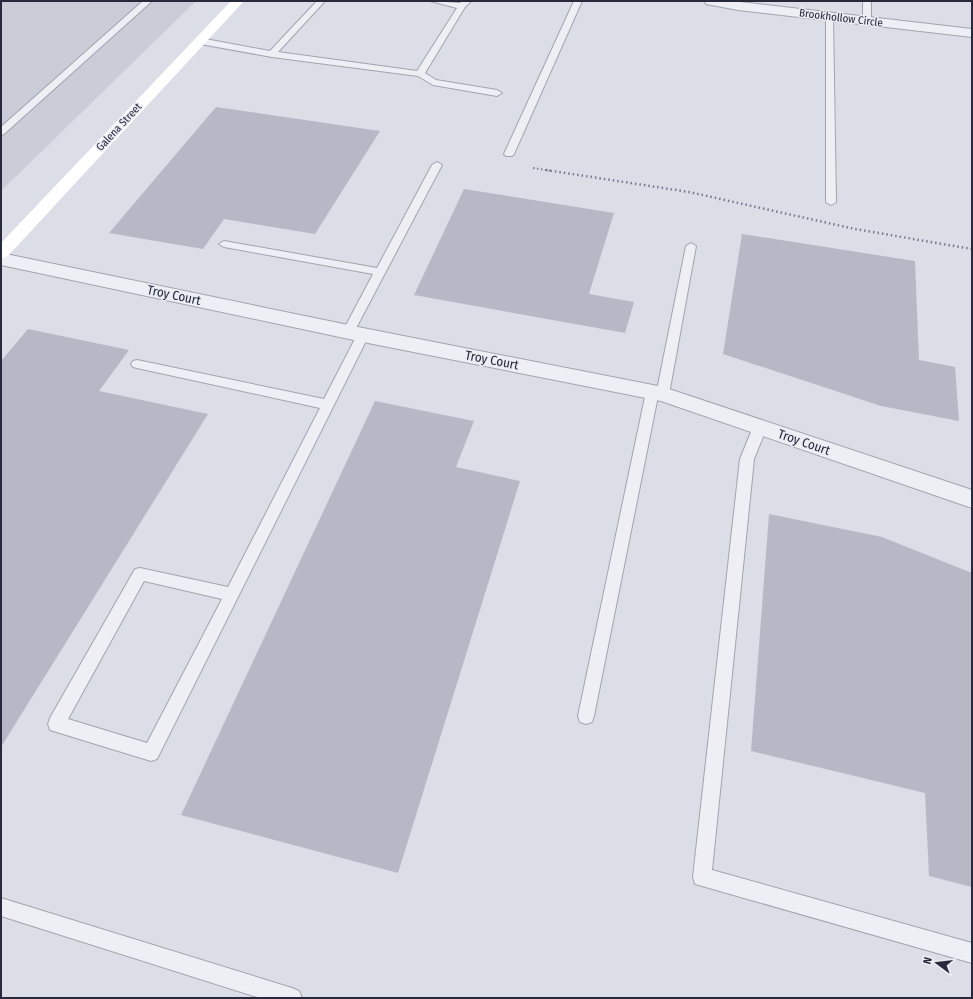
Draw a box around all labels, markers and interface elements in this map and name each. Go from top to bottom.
street label: Brookhollow Circle [798,6,884,30]
street label: Galena Street [94,100,145,154]
street label: Troy Court [146,282,203,308]
street label: Troy Court [464,347,521,373]
street label: Troy Court [776,426,833,458]
north arrow [917,943,957,983]
text: N [921,956,935,965]

